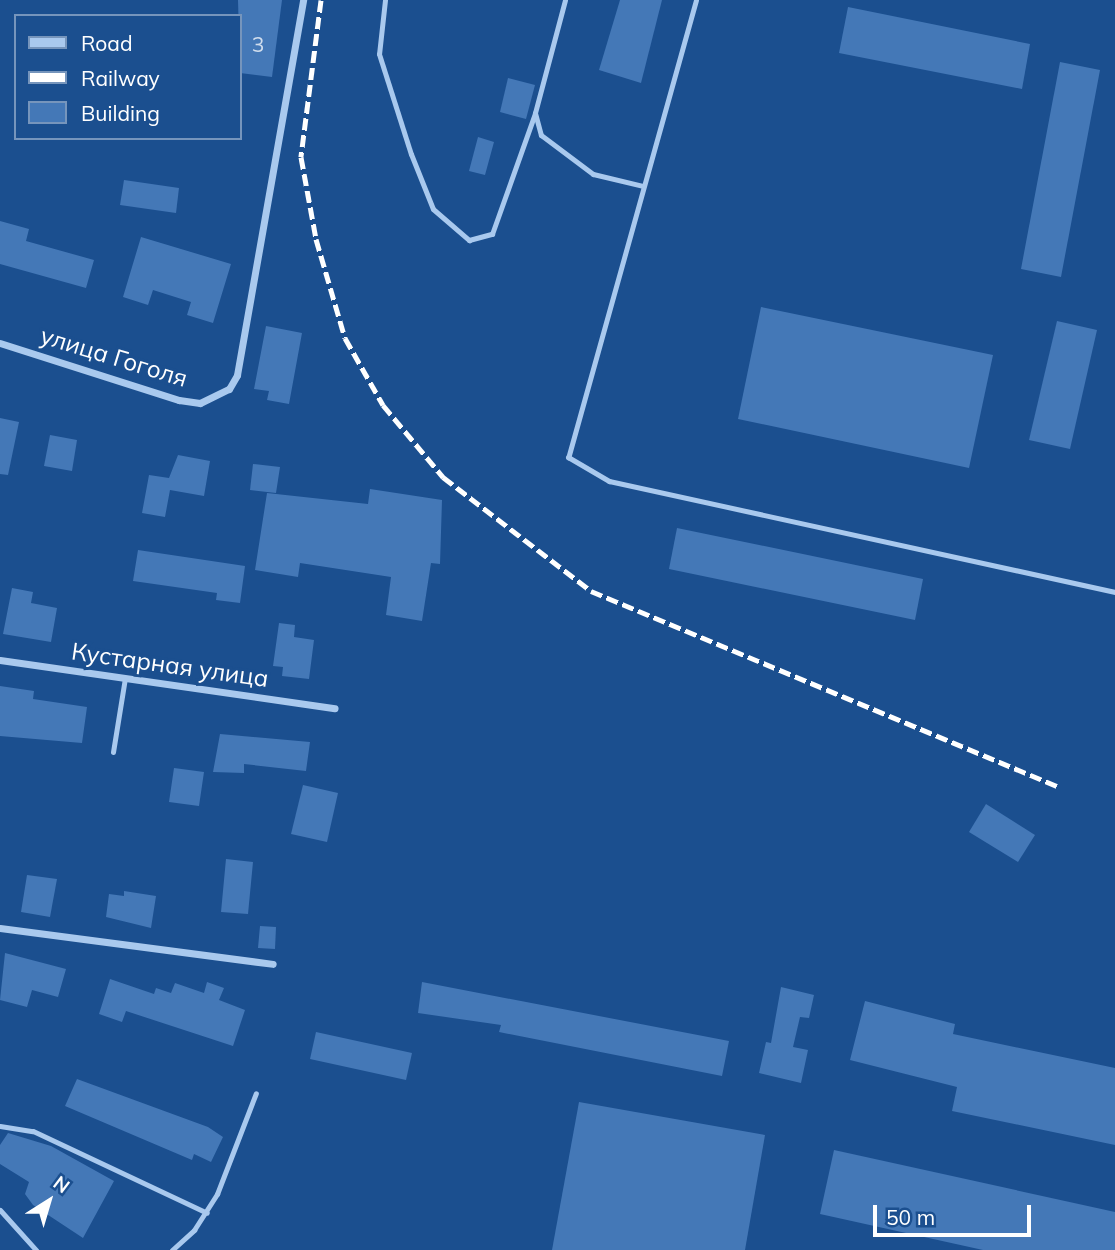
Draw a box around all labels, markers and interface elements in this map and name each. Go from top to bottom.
legend [14,14,242,140]
text: Road [81,30,132,56]
house number: 3 [252,31,264,57]
text: Railway [81,65,160,91]
text: Building [81,100,160,126]
street label: улица Гоголя [37,321,191,393]
street label: Кустарная улица [70,637,270,693]
north arrow [14,1166,84,1236]
text: N [49,1170,75,1198]
scale bar [877,1190,1034,1234]
text: 50 m [886,1204,935,1230]

